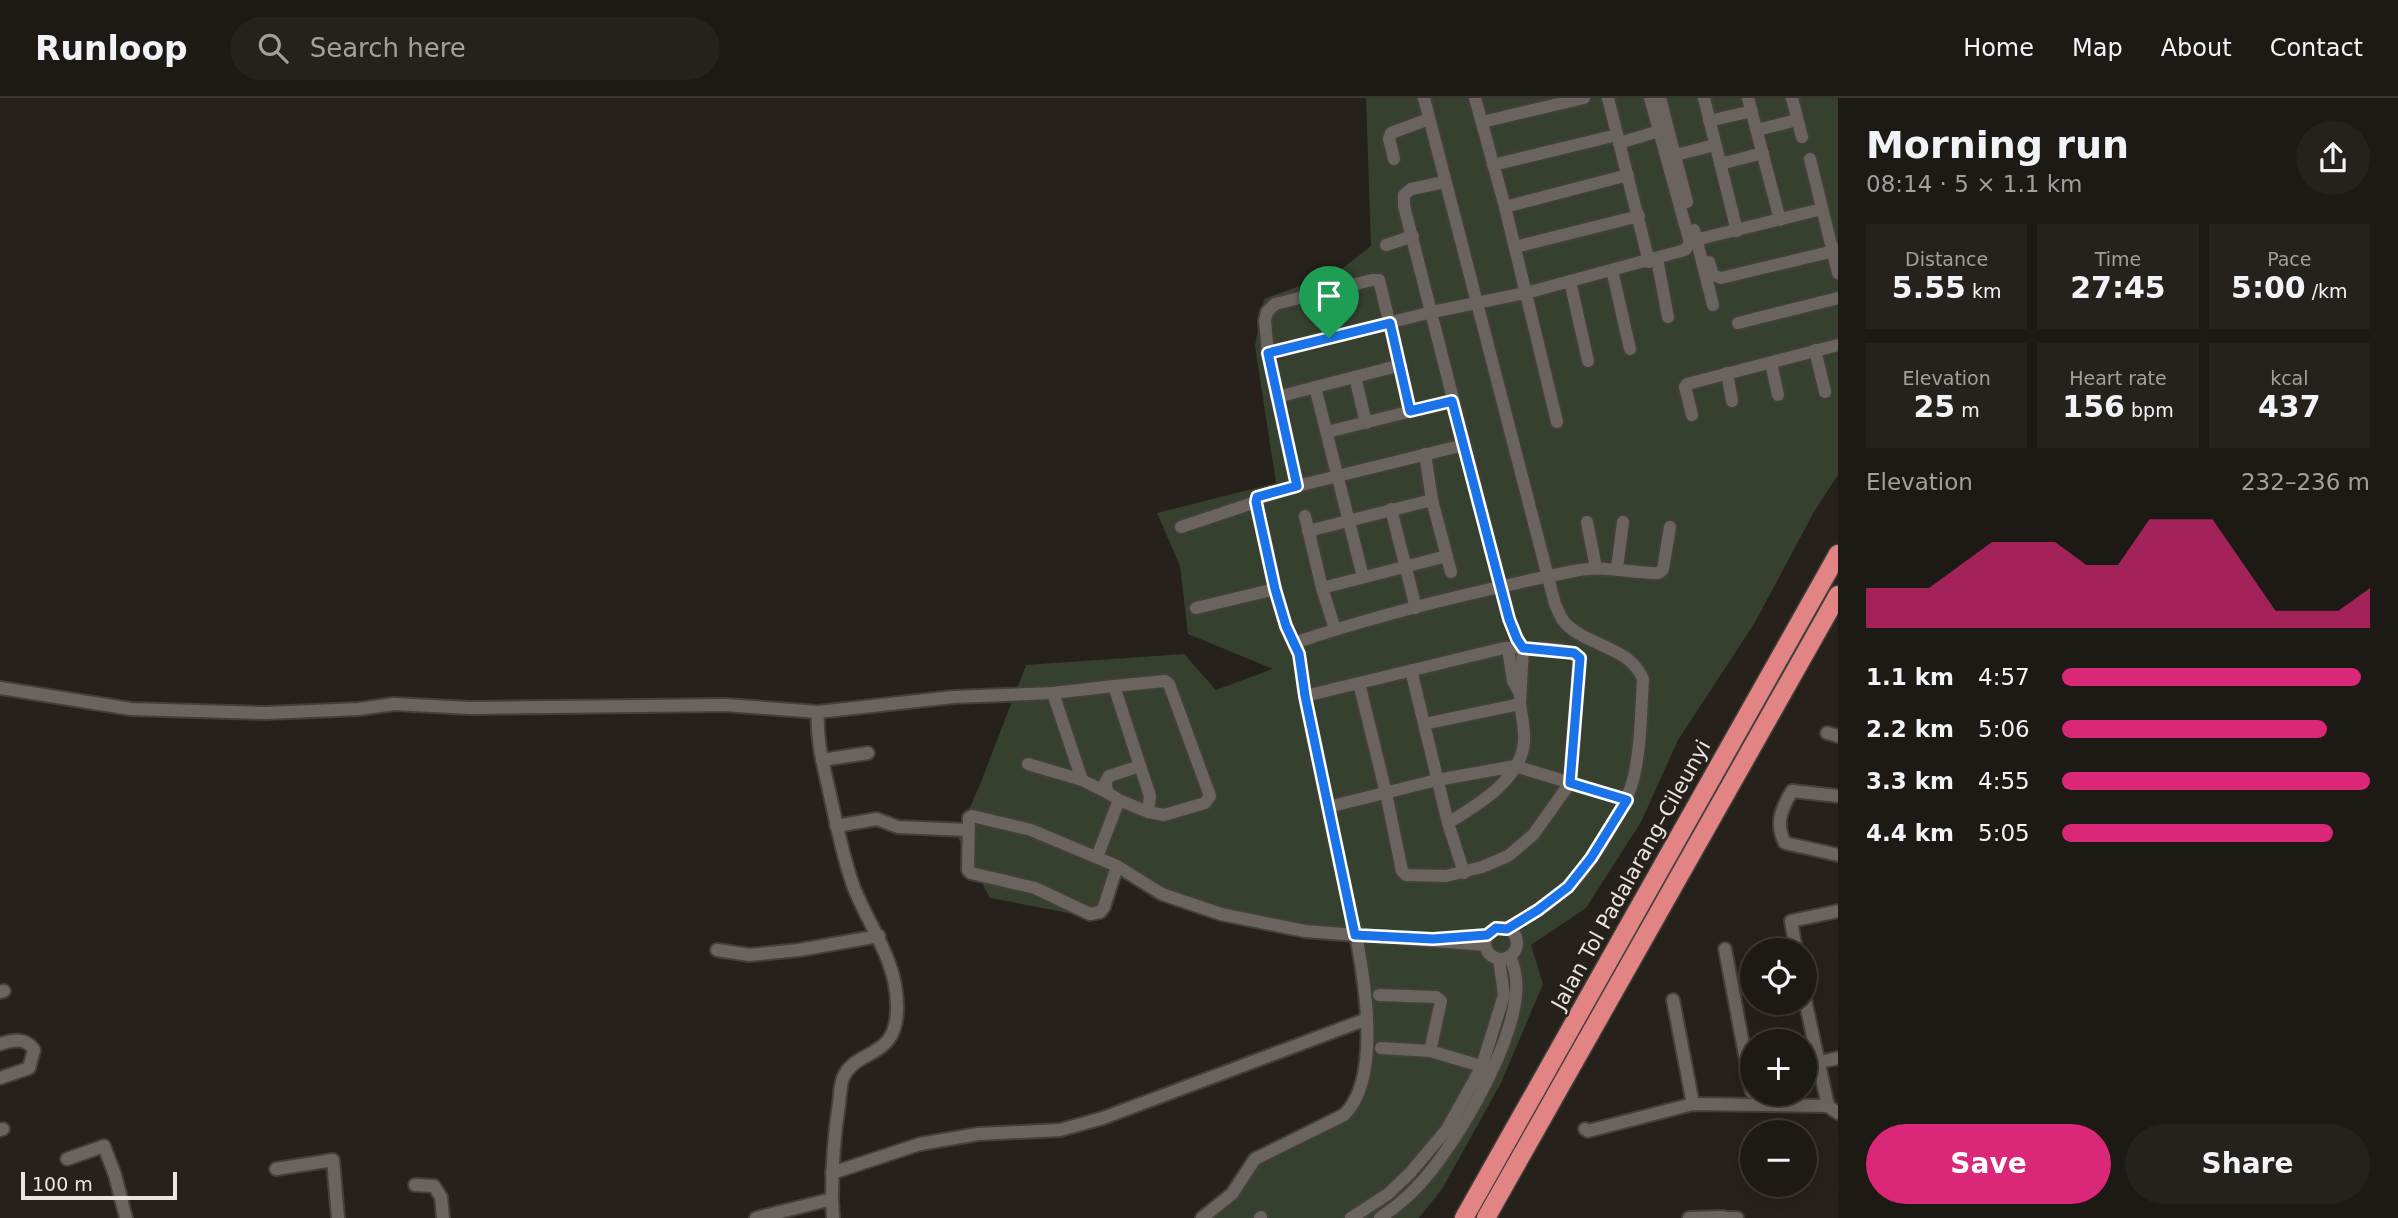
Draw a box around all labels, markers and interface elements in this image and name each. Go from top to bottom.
search box [230,17,720,80]
text: Runloop [35,29,188,68]
icon: search [254,29,292,67]
text: Search here [310,33,466,63]
text: Home [1963,34,2034,62]
text: Map [2072,34,2123,62]
text: About [2161,34,2232,62]
text: Contact [2270,34,2363,62]
button: share [2296,121,2370,195]
text: Morning run [1866,123,2129,167]
text: 08:14 · 5 × 1.1 km [1866,171,2082,197]
text: Distance [1905,248,1988,270]
text: Time [2095,248,2141,270]
text: Pace [2267,248,2312,270]
pin [1299,266,1359,338]
text: 5.55 [1892,270,1966,305]
text: 27:45 [2070,270,2166,305]
text: 5:00 [2231,270,2306,305]
icon: arrive [1310,277,1348,315]
text: km [1966,280,2001,302]
text: /km [2306,280,2348,302]
text: Elevation [1903,367,1991,389]
text: Heart rate [2069,367,2167,389]
text: kcal [2270,367,2309,389]
text: 25 [1914,389,1955,424]
text: 156 [2062,389,2125,424]
text: 437 [2258,389,2321,424]
text: m [1955,399,1980,421]
text: bpm [2125,399,2174,421]
text: Elevation [1866,469,1973,495]
text: 232–236 m [2241,469,2370,495]
text: 1.1 km [1866,664,1954,690]
text: 4:57 [1978,664,2030,690]
text: 2.2 km [1866,716,1954,742]
text: 5:06 [1978,716,2030,742]
street label: Jalan Tol Padalarang–Cileunyi [1546,736,1715,1016]
text: 3.3 km [1866,768,1954,794]
text: 4:55 [1978,768,2030,794]
text: 4.4 km [1866,820,1954,846]
text: 5:05 [1978,820,2030,846]
map controls [1740,938,1817,1197]
button: locate [1740,938,1817,1015]
button: + [1740,1029,1817,1106]
button: − [1740,1120,1817,1197]
button: Save [1866,1124,2111,1204]
button: Share [2125,1124,2370,1204]
scale bar [21,1169,177,1201]
text: 100 m [32,1173,93,1195]

